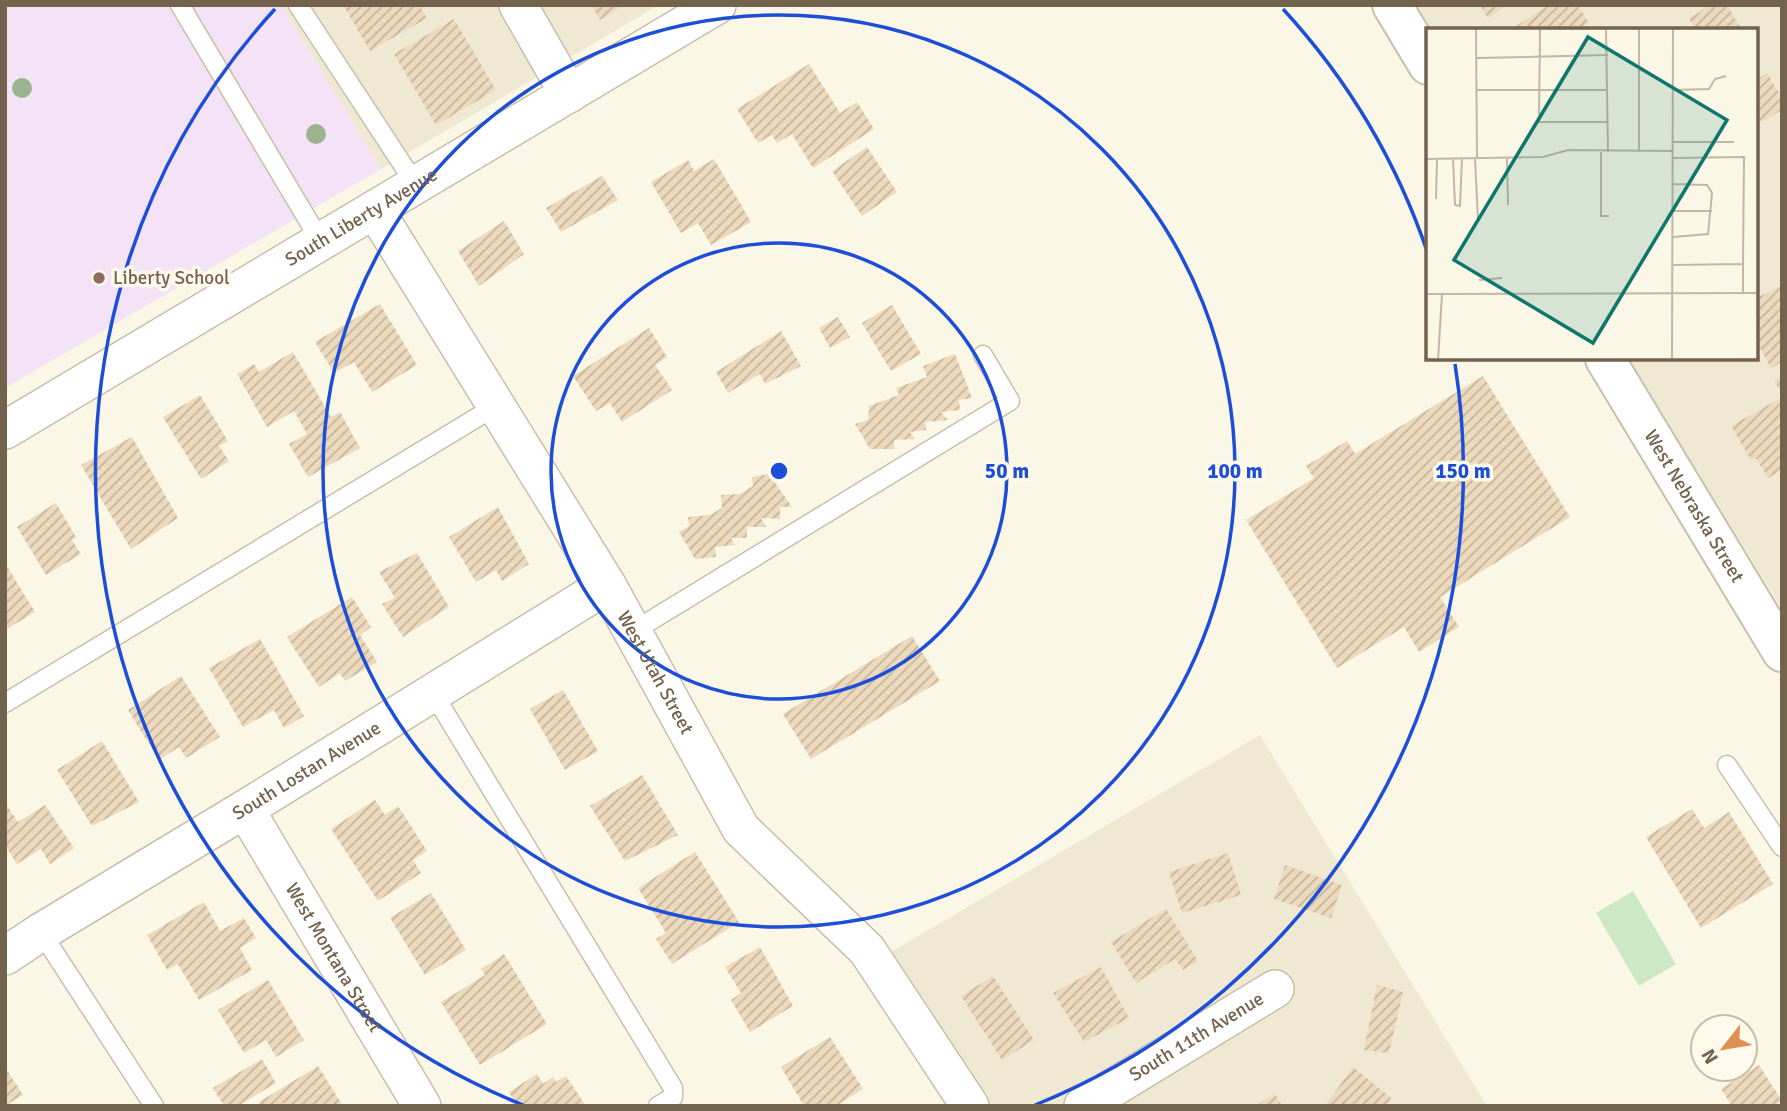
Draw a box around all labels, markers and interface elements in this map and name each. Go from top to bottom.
inset map [1426,28,1759,360]
street label: South Liberty Avenue [281,163,442,272]
place label: Liberty School [113,266,230,290]
marker: Liberty School [91,270,107,286]
street label: West Nebraska Street [1639,425,1749,587]
text: 50 m [985,458,1029,484]
text: 100 m [1207,458,1263,484]
text: 150 m [1435,458,1491,484]
centre of rings [767,459,791,483]
street label: West Utah Street [612,607,699,739]
street label: South Lostan Avenue [228,716,385,826]
street label: West Montana Street [280,879,388,1037]
street label: South 11th Avenue [1125,987,1268,1087]
north arrow [1689,1013,1759,1083]
text: N [1697,1044,1724,1068]

